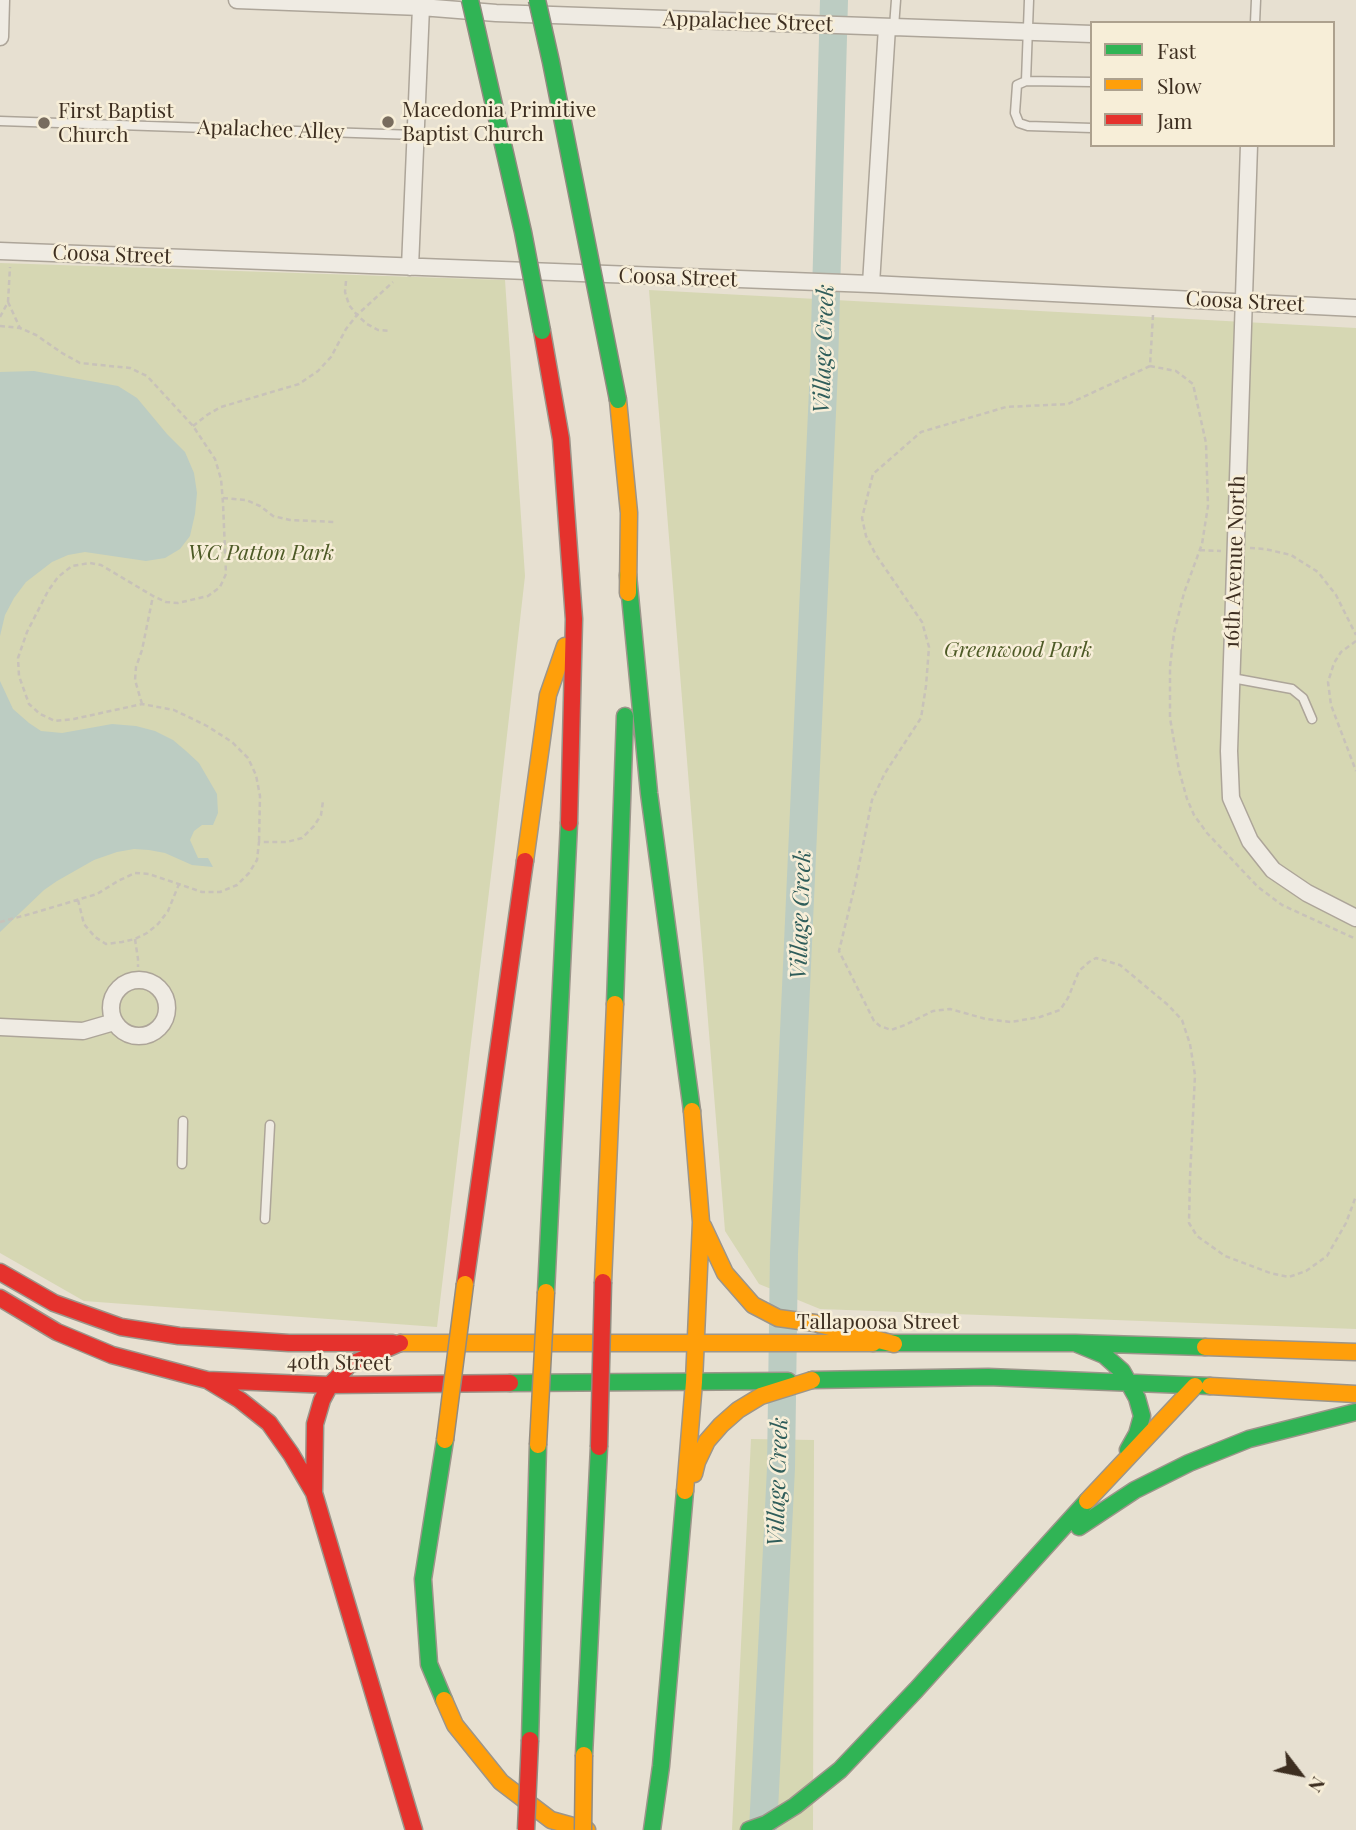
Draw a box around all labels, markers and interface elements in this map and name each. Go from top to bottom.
street label: Appalachee Street [663,6,833,38]
legend [1090,21,1335,147]
text: Fast [1157,36,1196,64]
text: Slow [1157,71,1202,99]
place label: Macedonia Primitive Baptist Church [402,97,596,147]
place label: First Baptist Church [58,98,174,148]
text: Jam [1157,106,1193,134]
marker: Macedonia Primitive Baptist Church [380,114,396,130]
marker: First Baptist Church [36,115,52,131]
street label: Apalachee Alley [197,115,345,145]
street label: Coosa Street [52,240,172,270]
street label: Coosa Street [618,263,738,293]
water label: Village Creek [808,284,840,414]
street label: Coosa Street [1185,286,1305,318]
street label: 16th Avenue North [1219,475,1251,649]
park label: WC Patton Park [188,540,334,566]
park label: Greenwood Park [944,637,1092,663]
water label: Village Creek [785,850,817,980]
street label: Tallapoosa Street [797,1309,959,1335]
street label: 40th Street [287,1349,391,1377]
water label: Village Creek [762,1417,794,1547]
north arrow [1265,1739,1335,1809]
text: N [1303,1772,1332,1798]

